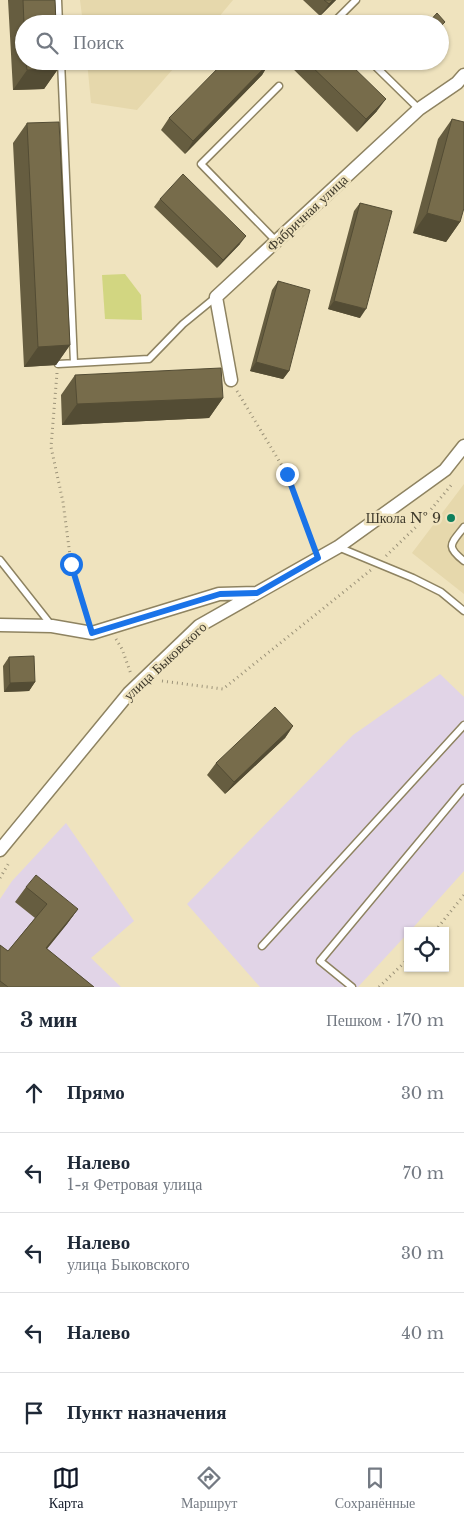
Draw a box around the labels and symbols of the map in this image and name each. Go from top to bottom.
street label: Фабричная улица [263,170,352,255]
route end [276,463,299,486]
place label: Школа № 9 [366,509,441,527]
marker: Школа № 9 [445,512,457,524]
route start [60,553,83,576]
street label: улица Быковского [120,618,210,704]

